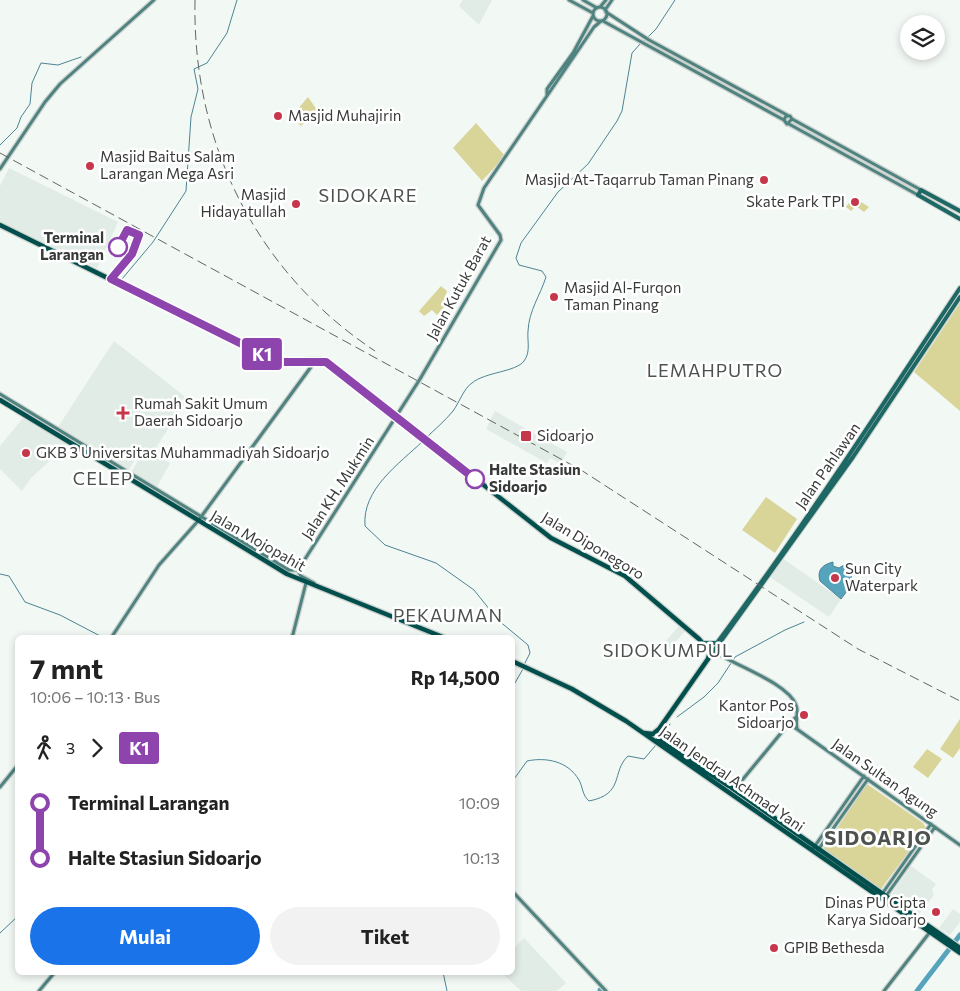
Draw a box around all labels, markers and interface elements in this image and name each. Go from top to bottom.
map controls [900,15,945,60]
button: layers [900,15,945,60]
place label: Masjid Muhajirin [288,106,401,124]
marker: Masjid Muhajirin [272,110,284,122]
place label: Masjid Baitus Salam Larangan Mega Asri [100,147,235,182]
marker: Masjid Baitus Salam Larangan Mega Asri [84,160,96,172]
place label: Masjid At-Taqarrub Taman Pinang [525,170,754,188]
marker: Masjid At-Taqarrub Taman Pinang [758,174,770,186]
district label: SIDOKARE [319,184,417,206]
place label: Masjid Hidayatullah [201,185,286,220]
place label: Skate Park TPI [746,192,845,210]
marker: Skate Park TPI [849,196,861,208]
marker: Masjid Hidayatullah [290,198,302,210]
place label: Terminal Larangan [40,228,104,263]
street label: Jalan Kutuk Barat [422,232,494,343]
marker: Terminal Larangan [108,237,128,257]
place label: Masjid Al-Furqon Taman Pinang [564,278,681,313]
marker: Masjid Al-Furqon Taman Pinang [548,291,560,303]
line badge: K1 [240,338,284,370]
text: K1 [252,343,272,365]
district label: LEMAHPUTRO [647,359,783,381]
place label: Rumah Sakit Umum Daerah Sidoarjo [134,394,268,429]
marker: Rumah Sakit Umum Daerah Sidoarjo [116,406,130,420]
street label: Jalan Pahlawan [791,419,864,512]
place label: Sidoarjo [537,426,594,444]
marker: Sidoarjo [519,429,533,443]
street label: Jalan KH. Mukmin [297,432,377,542]
place label: GKB 3 Universitas Muhammadiyah Sidoarjo [36,443,329,461]
marker: GKB 3 Universitas Muhammadiyah Sidoarjo [20,447,32,459]
place label: Halte Stasiun Sidoarjo [489,460,581,495]
district label: CELEP [73,467,133,489]
marker: Halte Stasiun Sidoarjo [465,469,485,489]
street label: Jalan Mojopahit [208,506,309,575]
street label: Jalan Diponegoro [539,507,648,583]
place label: Sun City Waterpark [845,559,918,594]
marker: Sun City Waterpark [829,572,841,584]
district label: PEKAUMAN [393,604,503,626]
district label: SIDOKUMPUL [603,639,733,661]
text: 7 mnt [30,651,103,685]
text: Rp 14,500 [411,666,500,689]
text: 10:06 – 10:13 · Bus [30,687,160,706]
place label: Kantor Pos Sidoarjo [719,696,794,731]
marker: Kantor Pos Sidoarjo [798,709,810,721]
street label: Jalan Jendral Achmad Yani [657,721,808,835]
icon: walk [30,734,58,762]
icon: forward [83,734,111,762]
street label: Jalan Sultan Agung [829,734,942,820]
text: K1 [129,737,149,759]
text: 3 [66,738,75,757]
text: Terminal Larangan [68,791,229,814]
text: 10:09 [459,793,500,812]
district label: SIDOARJO [824,825,932,849]
text: Halte Stasiun Sidoarjo [68,846,262,869]
text: 10:13 [463,848,500,867]
place label: Dinas PU Cipta Karya Sidoarjo [825,893,926,928]
marker: Dinas PU Cipta Karya Sidoarjo [930,906,942,918]
button: Mulai [30,907,260,965]
button: Tiket [270,907,500,965]
place label: GPIB Bethesda [784,938,885,956]
marker: GPIB Bethesda [768,942,780,954]

